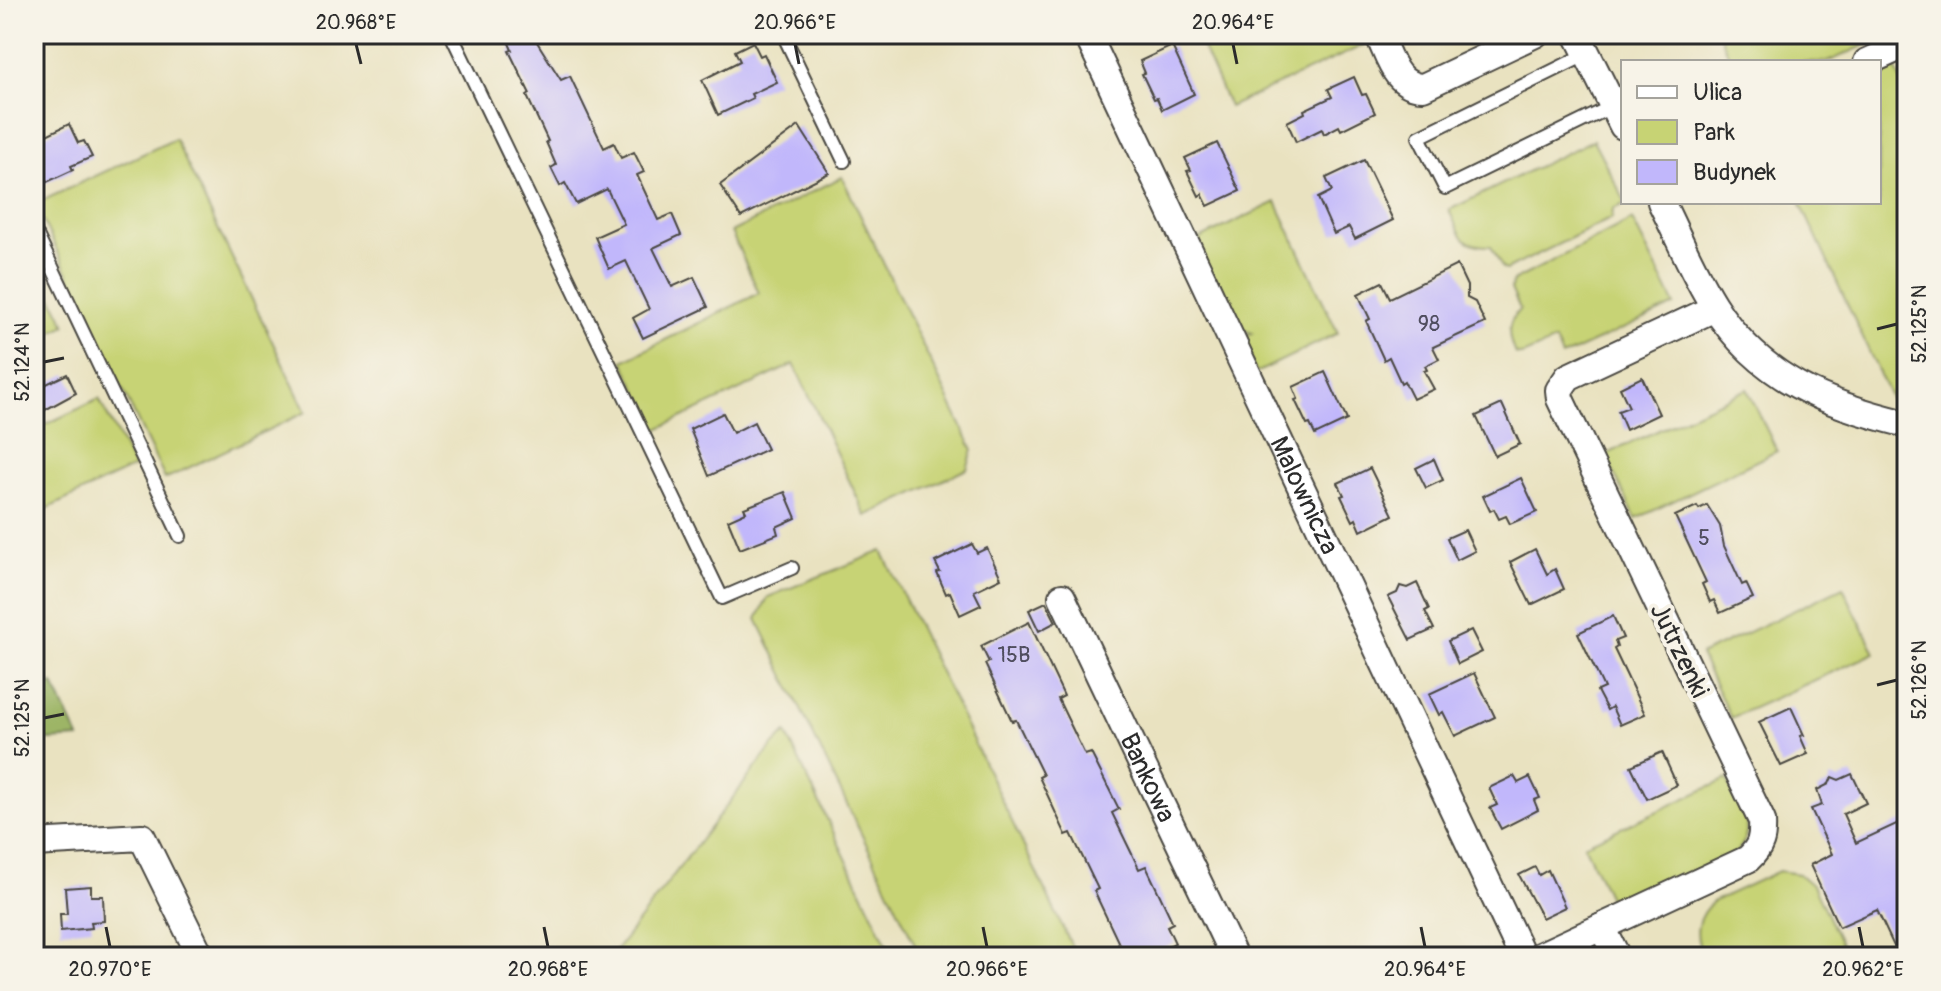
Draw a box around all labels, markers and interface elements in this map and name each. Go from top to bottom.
text: 20.968°E [316,10,396,35]
text: 20.966°E [754,10,836,35]
text: 20.964°E [1192,10,1274,35]
legend [1621,60,1881,204]
text: Ulica [1693,78,1742,107]
text: Park [1693,118,1735,147]
text: Budynek [1693,158,1776,187]
text: 52.125°N [1907,285,1932,363]
house number: 98 [1418,310,1440,338]
text: 52.124°N [10,322,35,402]
street label: Malownicza [1262,432,1345,560]
house number: 5 [1698,524,1710,552]
street label: Jutrzenki [1643,598,1716,703]
text: 52.126°N [1907,640,1932,720]
house number: 15B [998,641,1030,669]
text: 52.125°N [10,679,35,757]
street label: Bankowa [1112,728,1182,828]
text: 20.970°E [69,957,151,982]
text: 20.968°E [508,957,588,982]
text: 20.966°E [946,957,1028,982]
text: 20.964°E [1384,957,1466,982]
text: 20.962°E [1822,957,1904,982]

